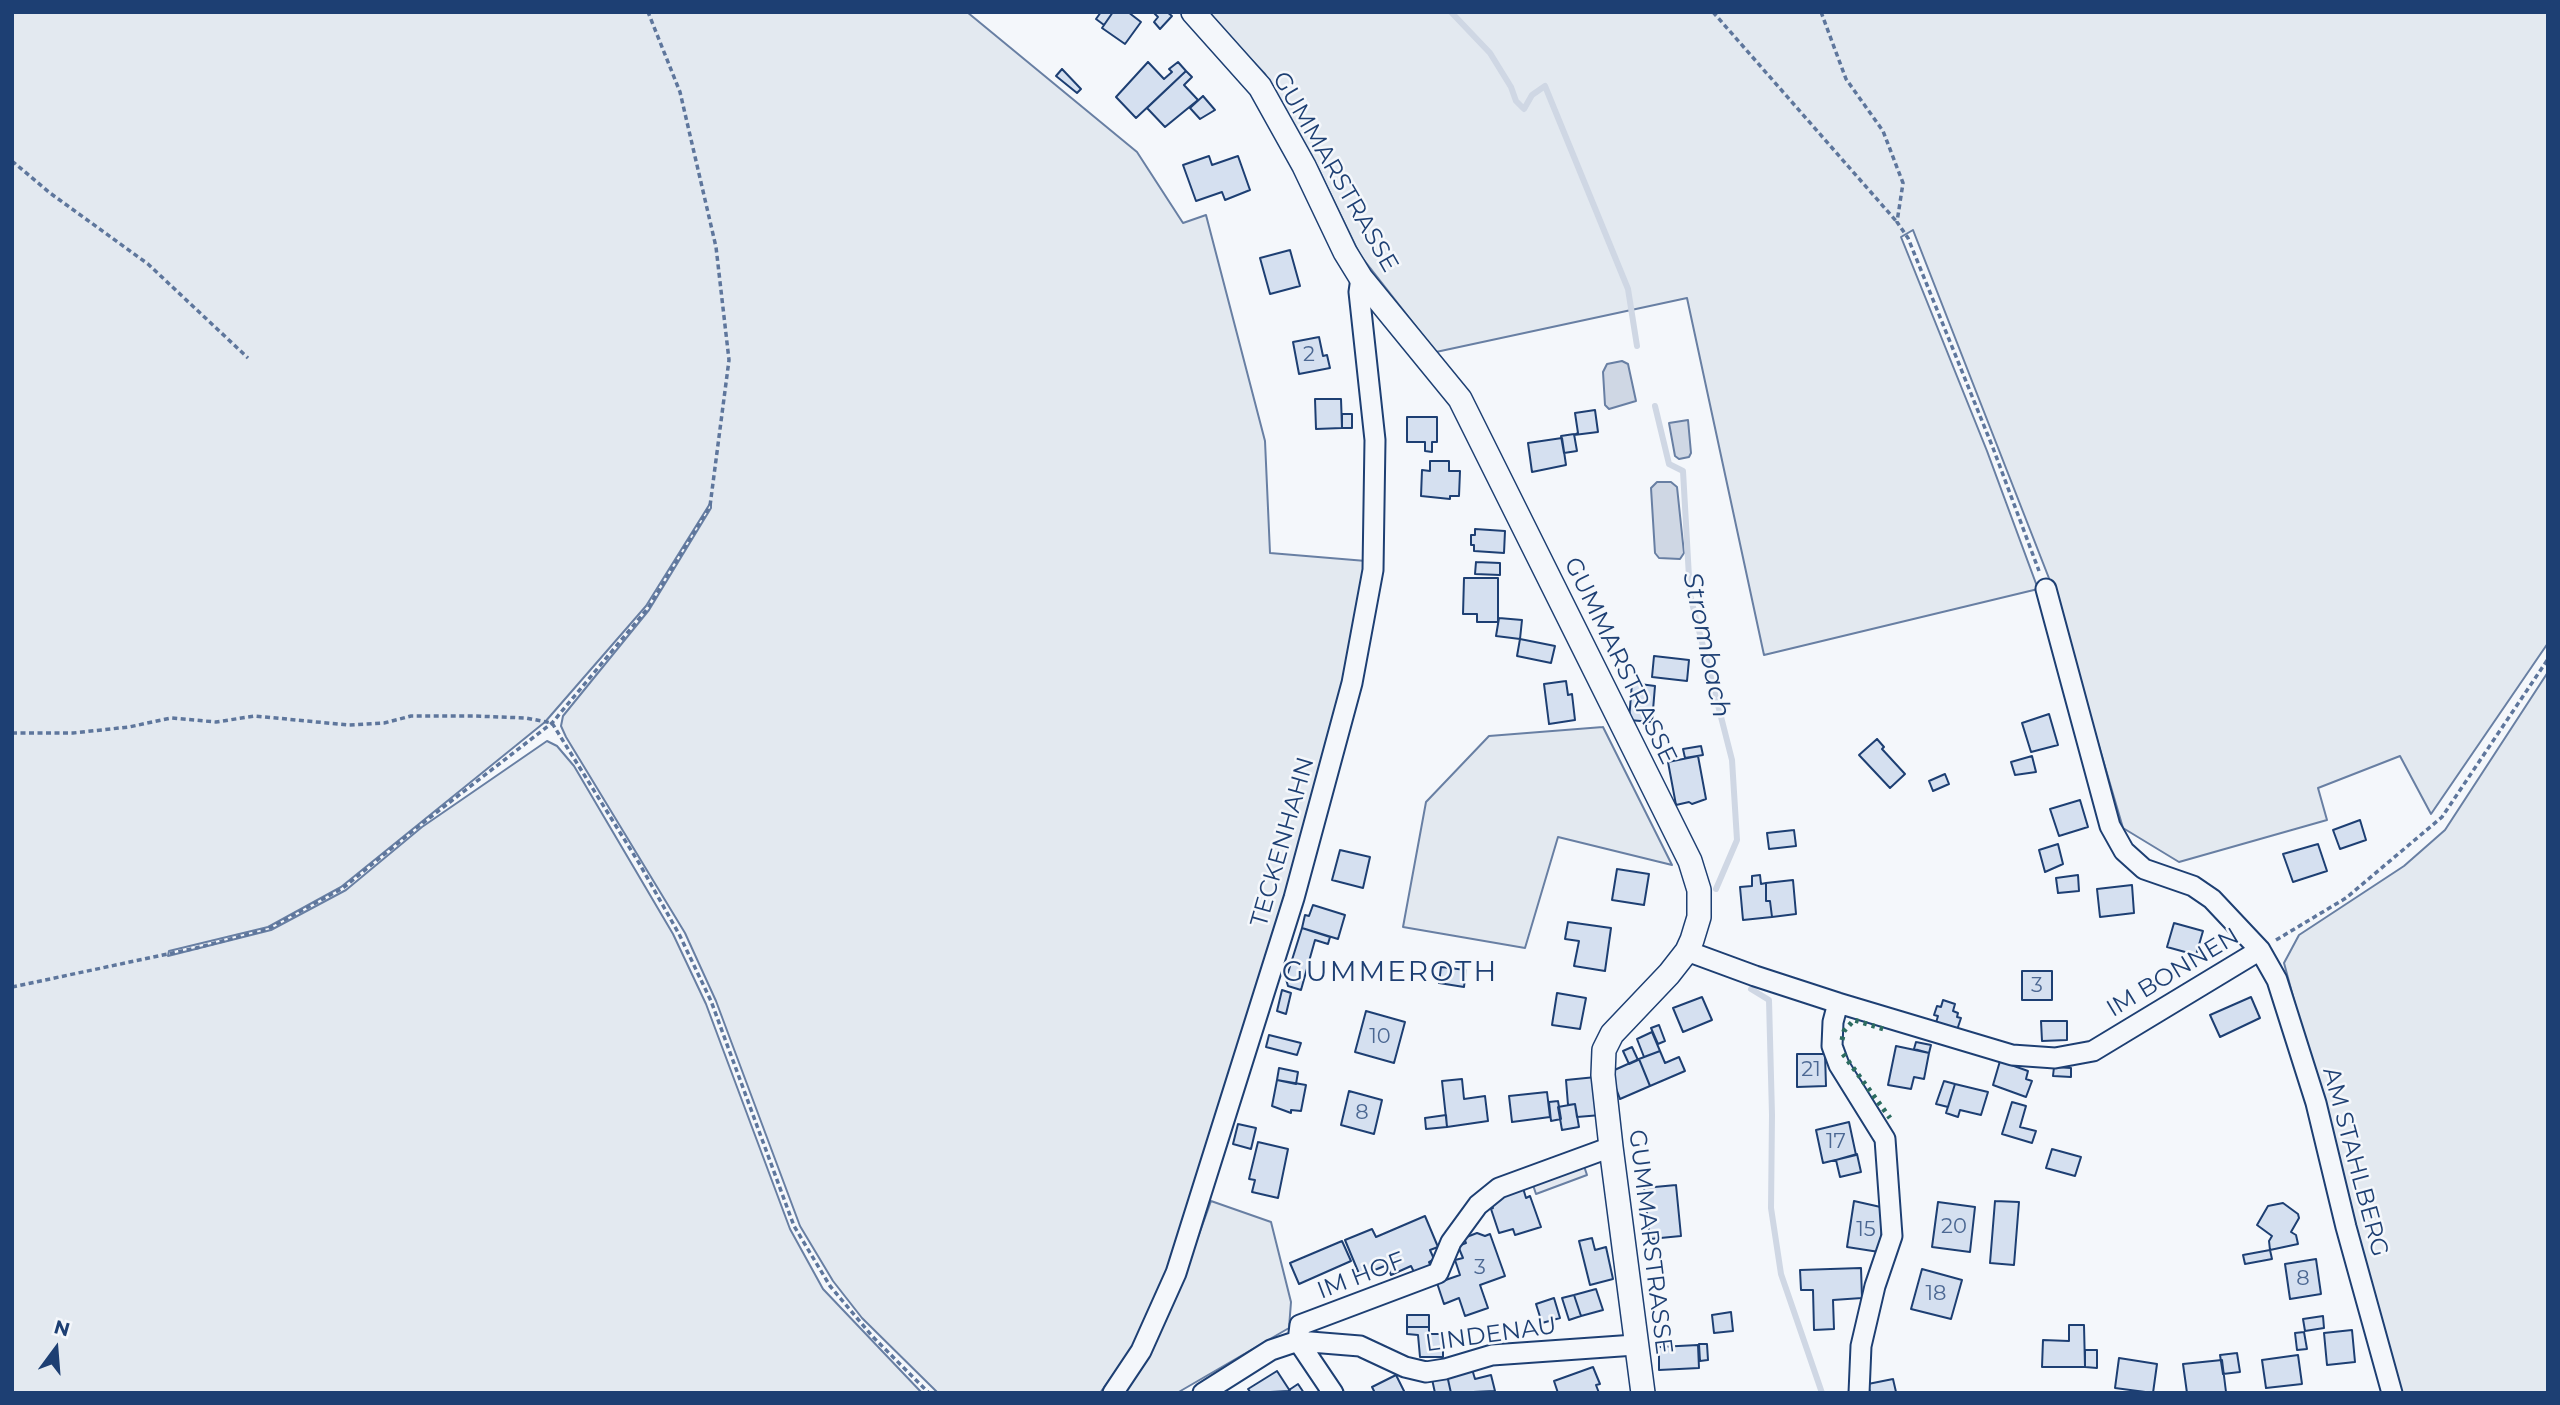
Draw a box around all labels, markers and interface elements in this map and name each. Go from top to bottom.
street label: GUMMARSTRASSE [1266,67,1404,277]
house number: 2 [1303,342,1315,368]
street label: GUMMARSTRASSE [1557,553,1683,769]
water label: Strombach [1675,569,1737,721]
street label: TECKENHAHN [1245,754,1321,930]
street label: IM BONNEN [2102,922,2244,1024]
district label: GUMMEROTH [1283,956,1497,990]
house number: 3 [2031,973,2043,999]
house number: 10 [1369,1024,1391,1050]
house number: 21 [1801,1057,1821,1083]
street label: AM STAHLBERG [2316,1064,2394,1260]
house number: 8 [1355,1100,1369,1126]
street label: GUMMARSTRASSE [1622,1128,1678,1356]
house number: 17 [1826,1129,1846,1155]
house number: 20 [1941,1214,1967,1240]
house number: 15 [1856,1217,1876,1243]
street label: IM HOF [1313,1246,1409,1306]
house number: 3 [1474,1255,1486,1281]
house number: 8 [2296,1266,2310,1292]
house number: 18 [1926,1281,1946,1307]
street label: LINDENAU [1424,1312,1558,1358]
north arrow [21,1314,91,1384]
text: N [51,1315,72,1342]

